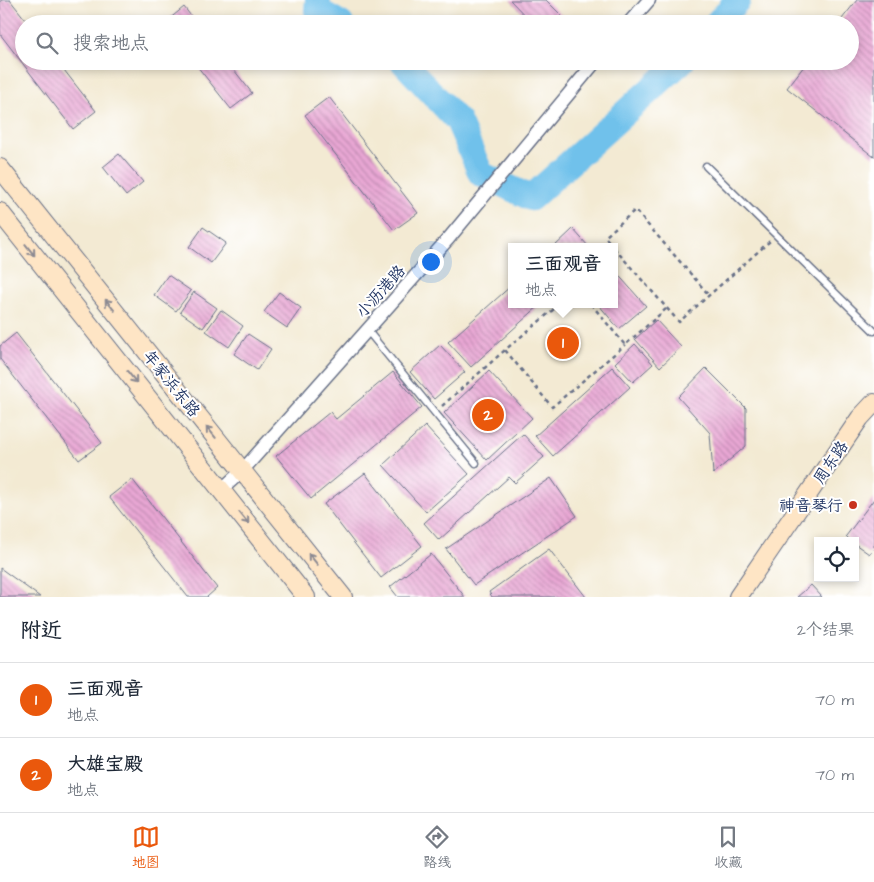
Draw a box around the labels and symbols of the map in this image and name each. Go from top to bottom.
one-way arrow [25,243,36,256]
your location [418,249,444,275]
street label: 小沥港路 [351,261,410,323]
one-way arrow [104,299,115,312]
pin: 1 [547,324,579,362]
street label: 年家浜东路 [137,346,205,422]
one-way arrow [126,371,137,384]
pin: 2 [472,396,504,434]
one-way arrow [206,426,217,439]
street label: 周东路 [808,437,853,489]
place label: 神音琴行 [779,495,843,517]
marker: 神音琴行 [847,499,859,511]
one-way arrow [238,511,249,524]
one-way arrow [307,553,318,566]

